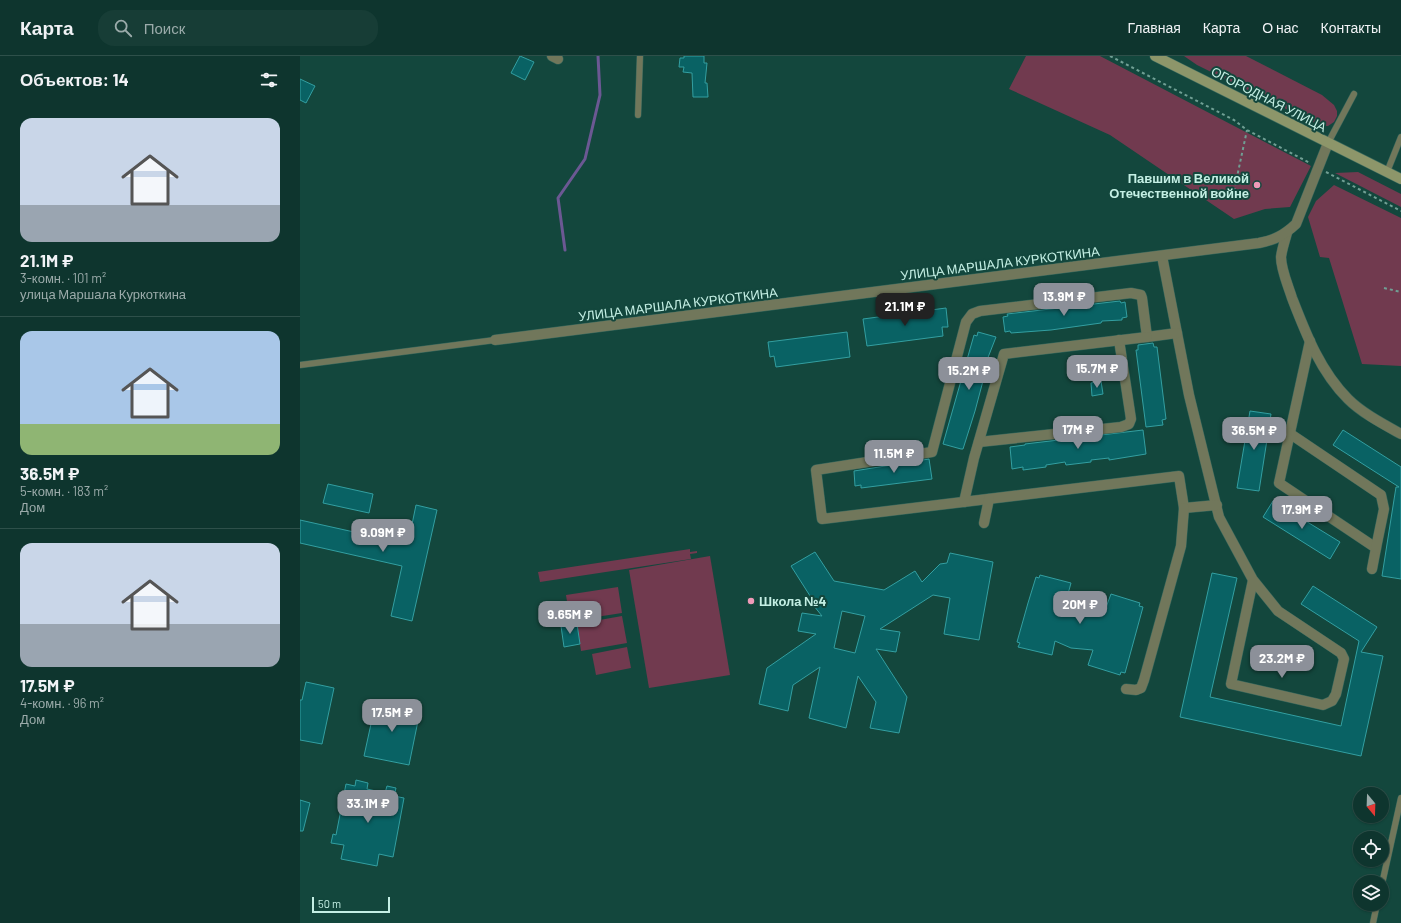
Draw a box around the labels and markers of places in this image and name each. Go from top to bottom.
place label: Павшим в Великой Отечественной войне [1109,170,1249,201]
marker: Павшим в Великой Отечественной войне [1252,180,1262,190]
pin: 13.9M ₽ [1027,283,1101,317]
pin: 21.1M ₽ [868,293,942,327]
pin: 15.7M ₽ [1060,355,1134,389]
pin: 15.2M ₽ [932,357,1006,391]
pin: 17M ₽ [1050,416,1106,450]
pin: 36.5M ₽ [1217,417,1291,451]
pin: 11.5M ₽ [857,440,931,474]
pin: 17.9M ₽ [1265,496,1339,530]
pin: 9.09M ₽ [346,519,420,553]
pin: 20M ₽ [1052,591,1108,625]
place label: Школа №4 [759,593,827,609]
marker: Школа №4 [746,596,756,606]
pin: 9.65M ₽ [533,601,607,635]
pin: 23.2M ₽ [1245,645,1319,679]
pin: 17.5M ₽ [355,699,429,733]
pin: 33.1M ₽ [331,790,405,824]

